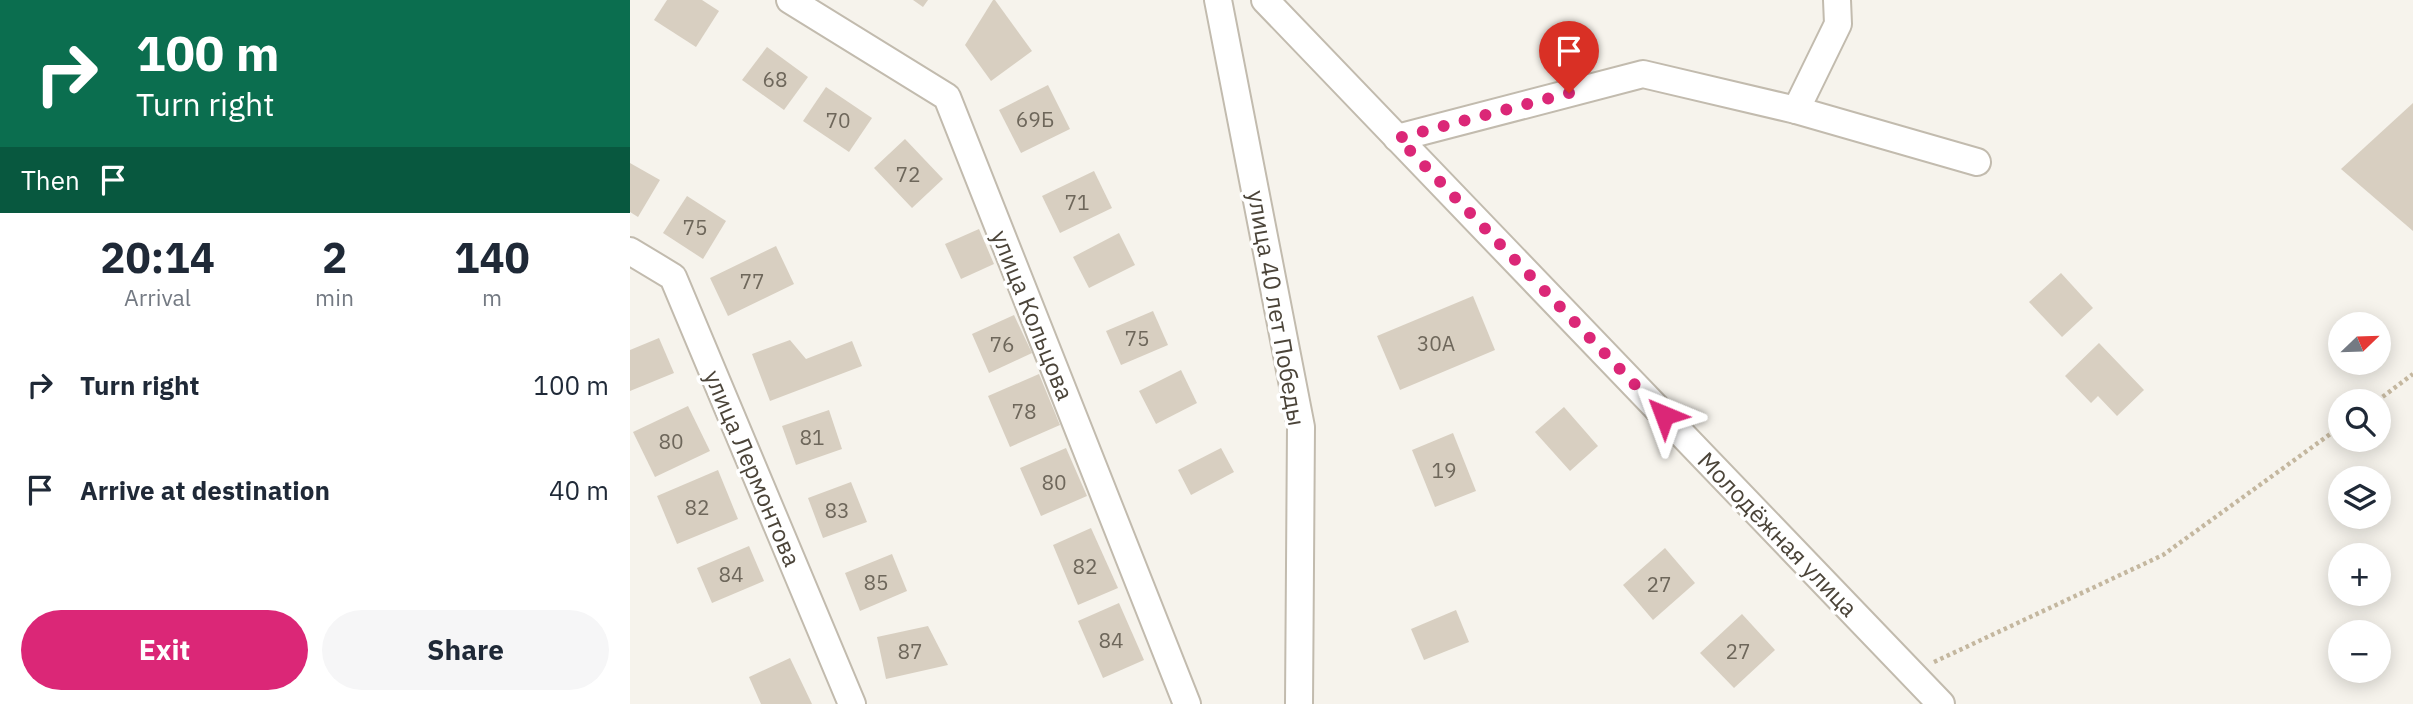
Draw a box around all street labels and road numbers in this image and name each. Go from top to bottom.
street label: улица 40 лет Победы [1241,188,1313,428]
street label: улица Кольцова [984,225,1082,405]
street label: улица Лермонтова [697,365,809,571]
street label: Молодёжная улица [1691,445,1865,623]

